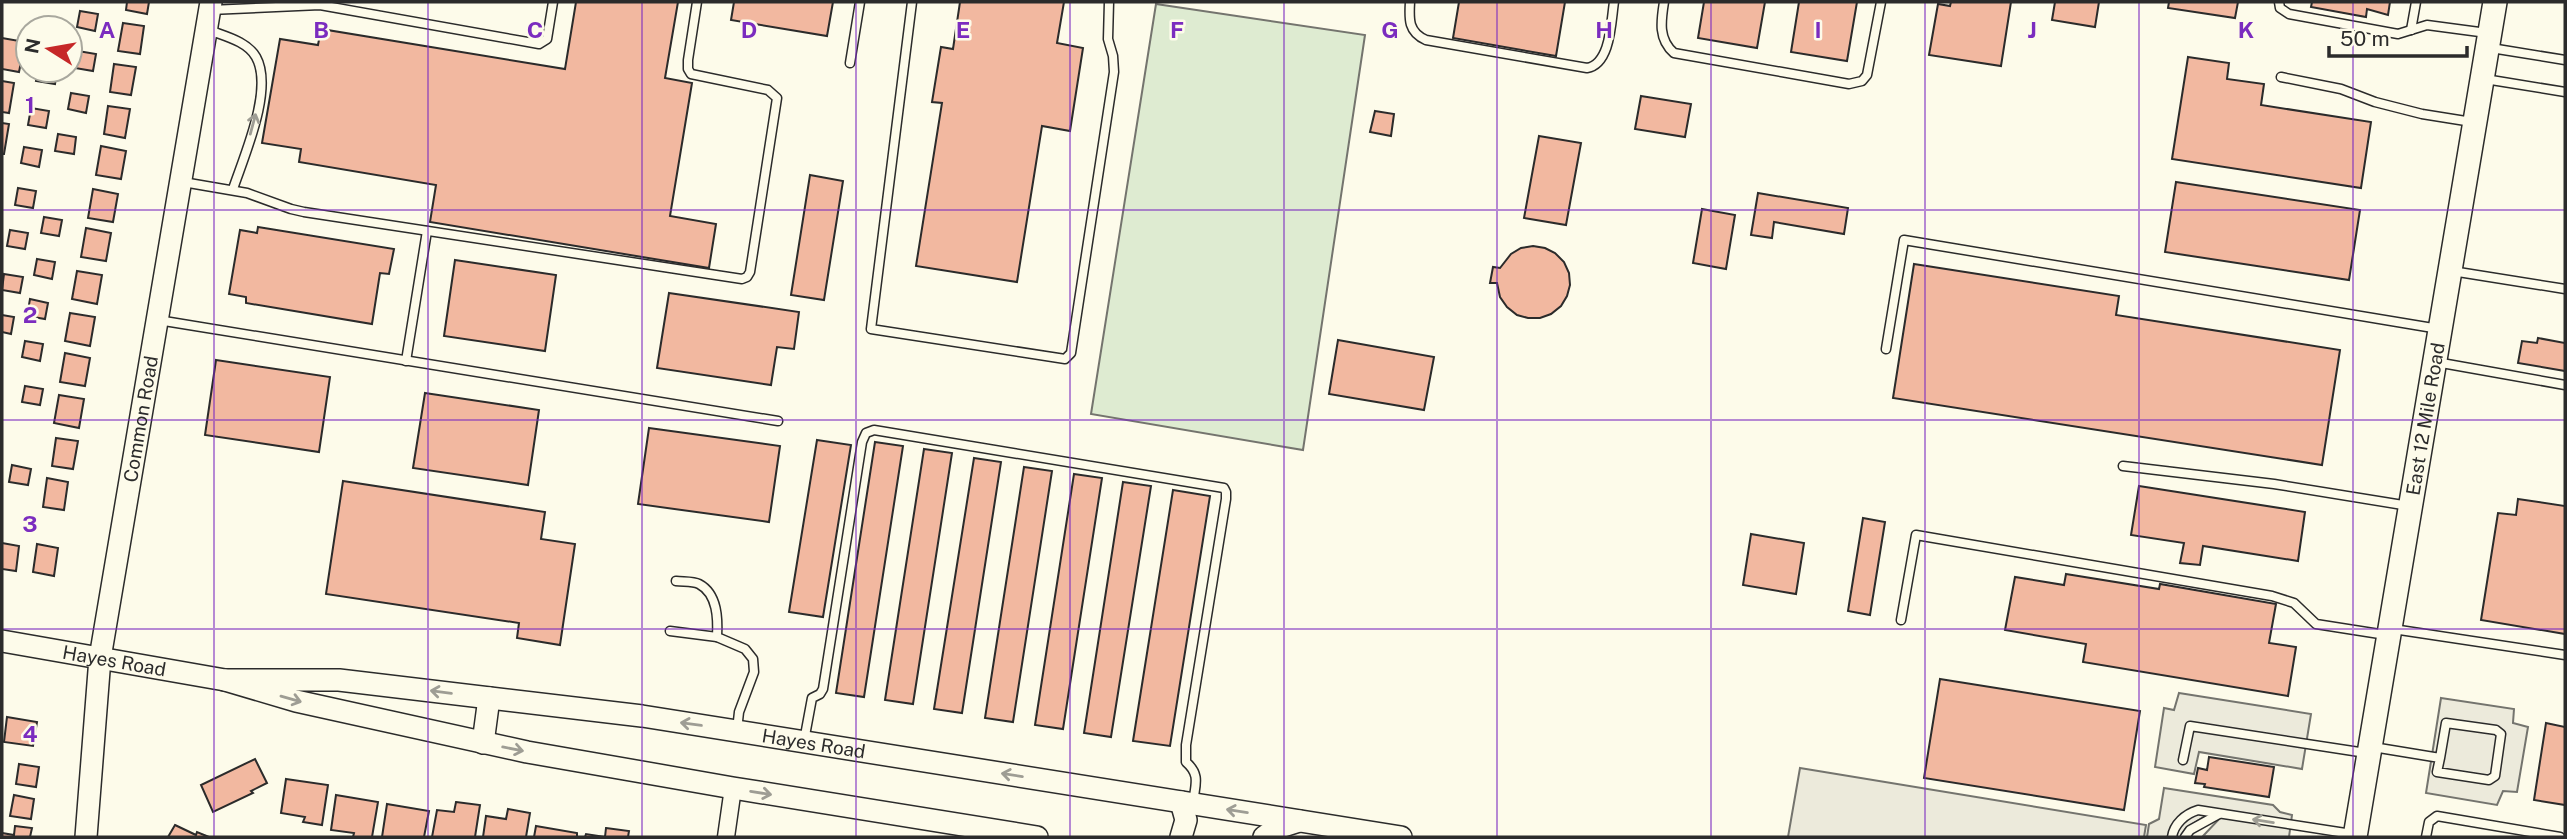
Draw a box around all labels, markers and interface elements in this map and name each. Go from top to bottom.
north arrow [14,14,84,84]
scale bar [2329,14,2467,58]
text: A [99,16,116,43]
text: B [313,16,329,43]
text: C [527,16,543,43]
text: D [741,16,757,43]
text: E [956,16,970,43]
text: F [1170,16,1184,43]
text: G [1381,16,1399,43]
text: H [1595,16,1613,43]
text: I [1814,16,1822,43]
text: J [2027,16,2037,43]
text: K [2238,16,2254,43]
text: 50 m [2340,26,2390,51]
text: N [20,36,45,55]
text: 1 [25,91,35,118]
one-way arrow [247,113,260,136]
text: 2 [23,301,37,328]
street label: East 12 Mile Road [2401,341,2449,497]
street label: Common Road [119,354,162,484]
text: 3 [22,510,38,537]
street label: Hayes Road [61,641,168,680]
one-way arrow [430,686,453,699]
one-way arrow [279,694,301,707]
one-way arrow [680,717,703,730]
text: 4 [22,720,38,747]
street label: Hayes Road [760,724,867,762]
one-way arrow [501,742,524,756]
one-way arrow [1001,768,1024,781]
one-way arrow [749,787,772,800]
one-way arrow [1226,804,1249,817]
one-way arrow [2253,814,2275,827]

